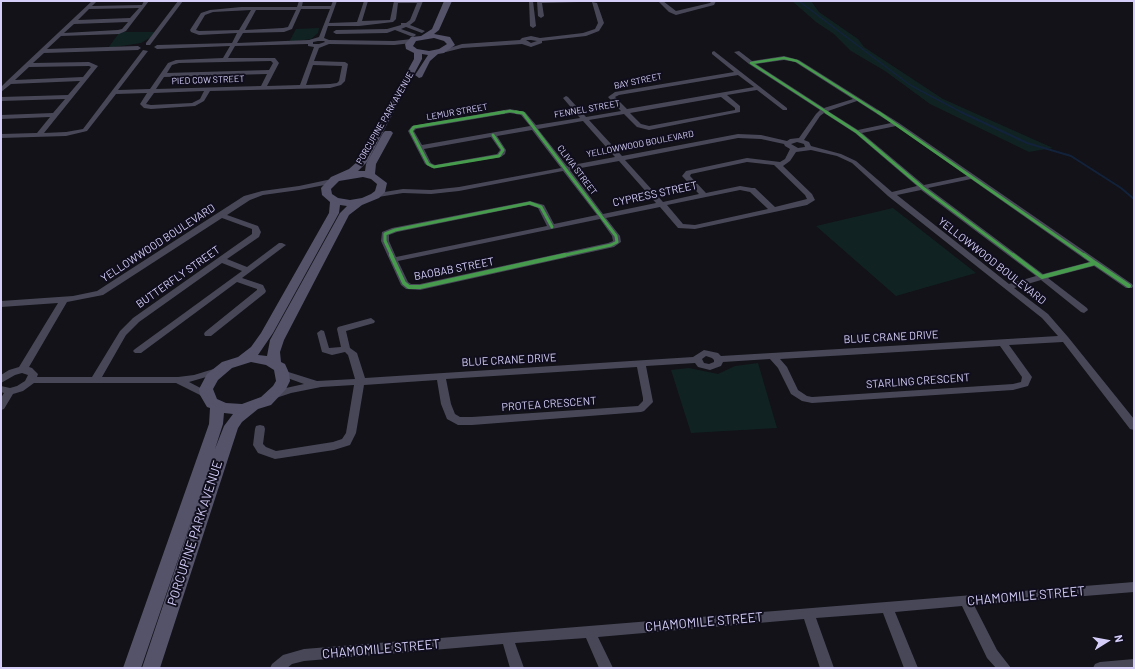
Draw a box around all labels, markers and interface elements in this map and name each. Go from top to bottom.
street label: PORCUPINE PARK AVENUE [354,70,416,166]
street label: BAY STREET [613,71,663,91]
street label: PIED COW STREET [171,73,245,87]
street label: FENNEL STREET [553,98,621,120]
street label: LEMUR STREET [426,101,488,123]
street label: YELLOWWOOD BOULEVARD [585,128,695,160]
street label: CLIVIA STREET [555,143,599,197]
street label: CYPRESS STREET [611,179,699,209]
street label: YELLOWWOOD BOULEVARD [99,201,217,285]
street label: YELLOWWOOD BOULEVARD [935,215,1049,307]
street label: BUTTERFLY STREET [134,243,222,311]
street label: BAOBAB STREET [413,255,495,283]
street label: BLUE CRANE DRIVE [843,328,939,346]
street label: BLUE CRANE DRIVE [461,351,557,369]
street label: STARLING CRESCENT [866,371,970,391]
street label: PROTEA CRESCENT [501,394,597,414]
street label: PORCUPINE PARK AVENUE [164,458,226,608]
street label: CHAMOMILE STREET [967,583,1085,609]
street label: CHAMOMILE STREET [645,609,763,635]
north arrow [1087,621,1127,661]
text: N [1112,634,1126,643]
street label: CHAMOMILE STREET [322,636,440,662]

